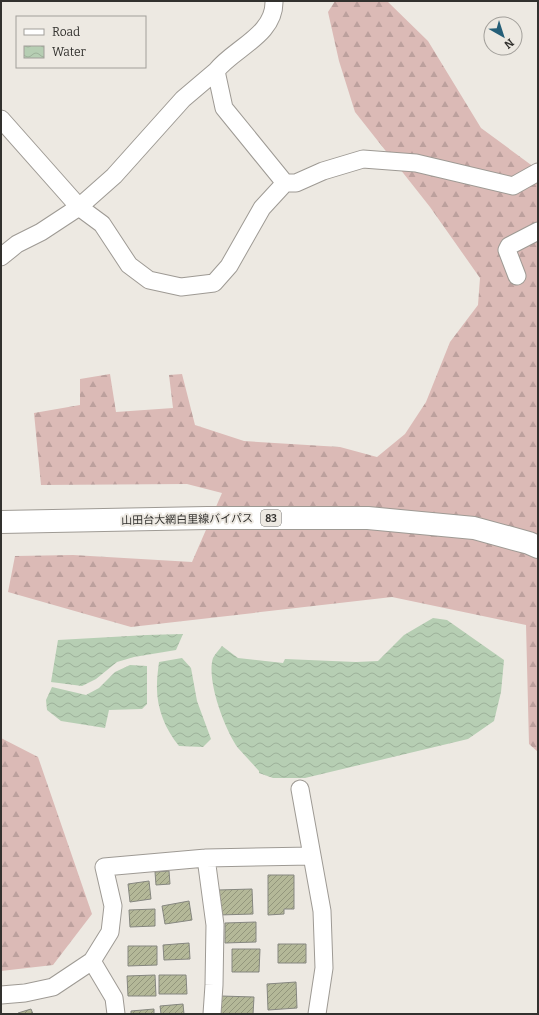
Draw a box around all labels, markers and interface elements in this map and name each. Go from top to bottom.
legend [16,16,146,68]
north arrow [483,16,523,56]
text: Road [52,25,80,39]
text: N [501,36,516,51]
text: Water [52,45,87,59]
road number: 83 [261,510,281,526]
street label: 山田台大網白里線バイパス [121,512,253,527]

